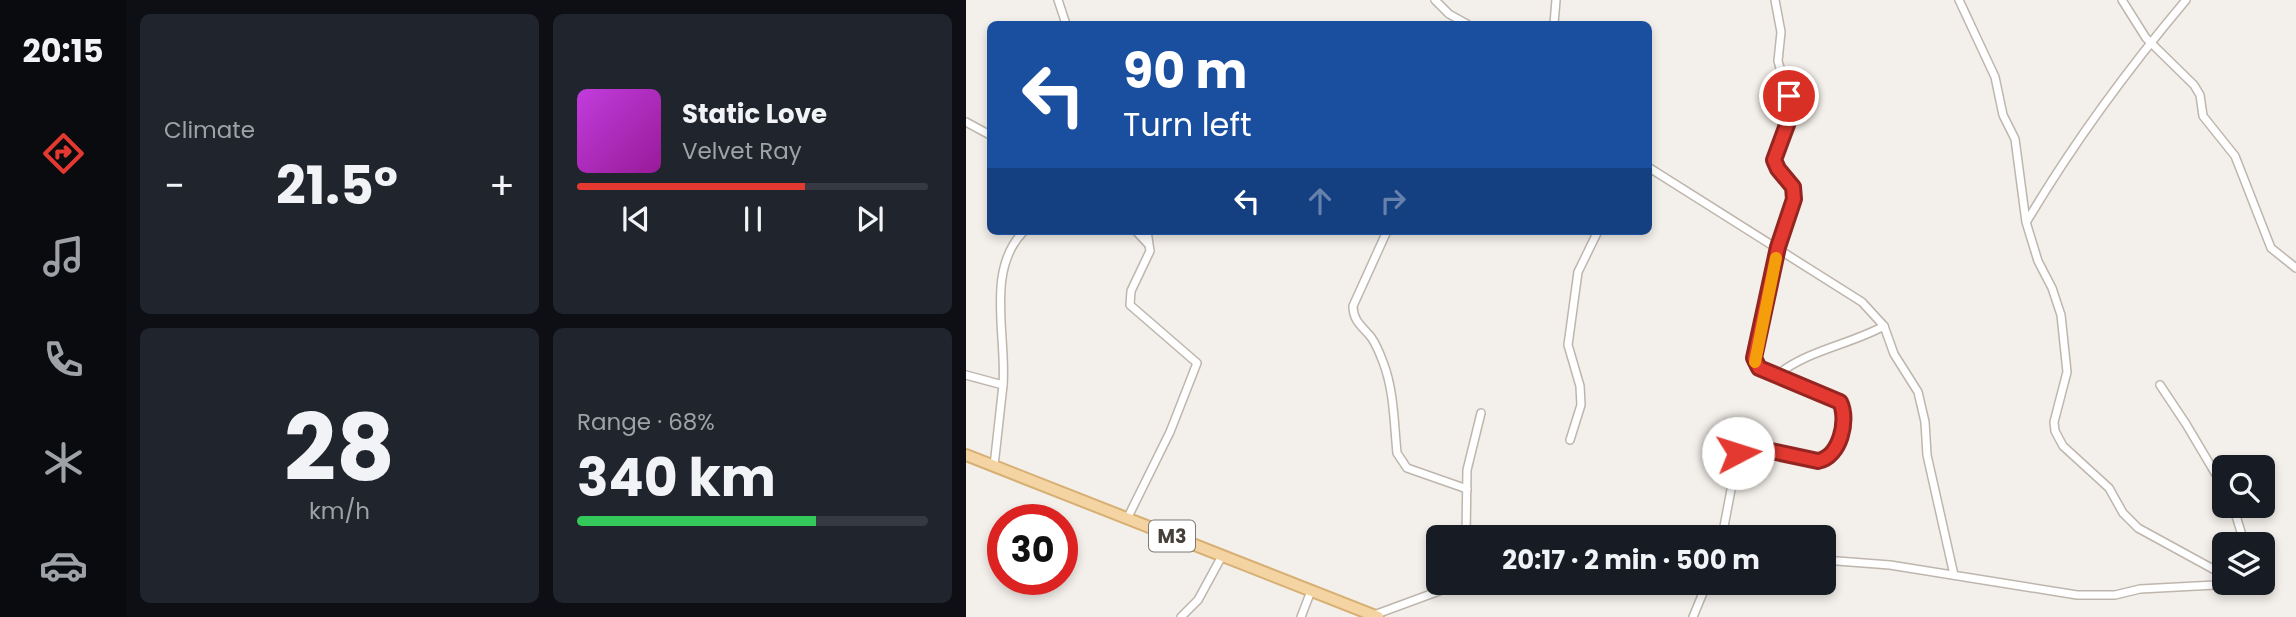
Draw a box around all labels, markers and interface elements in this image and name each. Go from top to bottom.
text: 20:15 [22,28,104,73]
text: 90 m [1123,37,1247,105]
icon: left [1008,49,1099,140]
pin [1759,66,1819,126]
icon: arrive [1770,77,1808,115]
text: Static Love [682,96,827,132]
text: Turn left [1123,102,1252,147]
text: Climate [164,114,255,146]
icon: directions [39,129,88,178]
text: Velvet Ray [682,135,802,167]
text: 21.5° [276,149,398,222]
text: − [164,159,185,212]
text: + [489,159,515,212]
icon: left [1228,182,1266,220]
icon: ahead [1301,182,1339,220]
icon: right [1374,182,1412,220]
icon: previous [617,200,655,238]
icon: pause [734,200,772,238]
icon: next [851,200,889,238]
icon: music [39,232,88,281]
icon: phone [39,335,88,384]
text: 28 [284,384,395,512]
text: Range · 68% [577,406,715,438]
position arrow [1701,416,1775,490]
icon: climate [39,438,88,487]
text: 340 km [577,441,776,514]
map controls [2212,455,2275,595]
button: search [2212,455,2275,518]
text: km/h [309,495,370,527]
speed limit sign: 30 [987,504,1078,595]
road number: M3 [1149,520,1195,552]
button: layers [2212,532,2275,595]
icon: car [39,541,88,590]
text: 20:17 · 2 min · 500 m [1502,542,1760,578]

